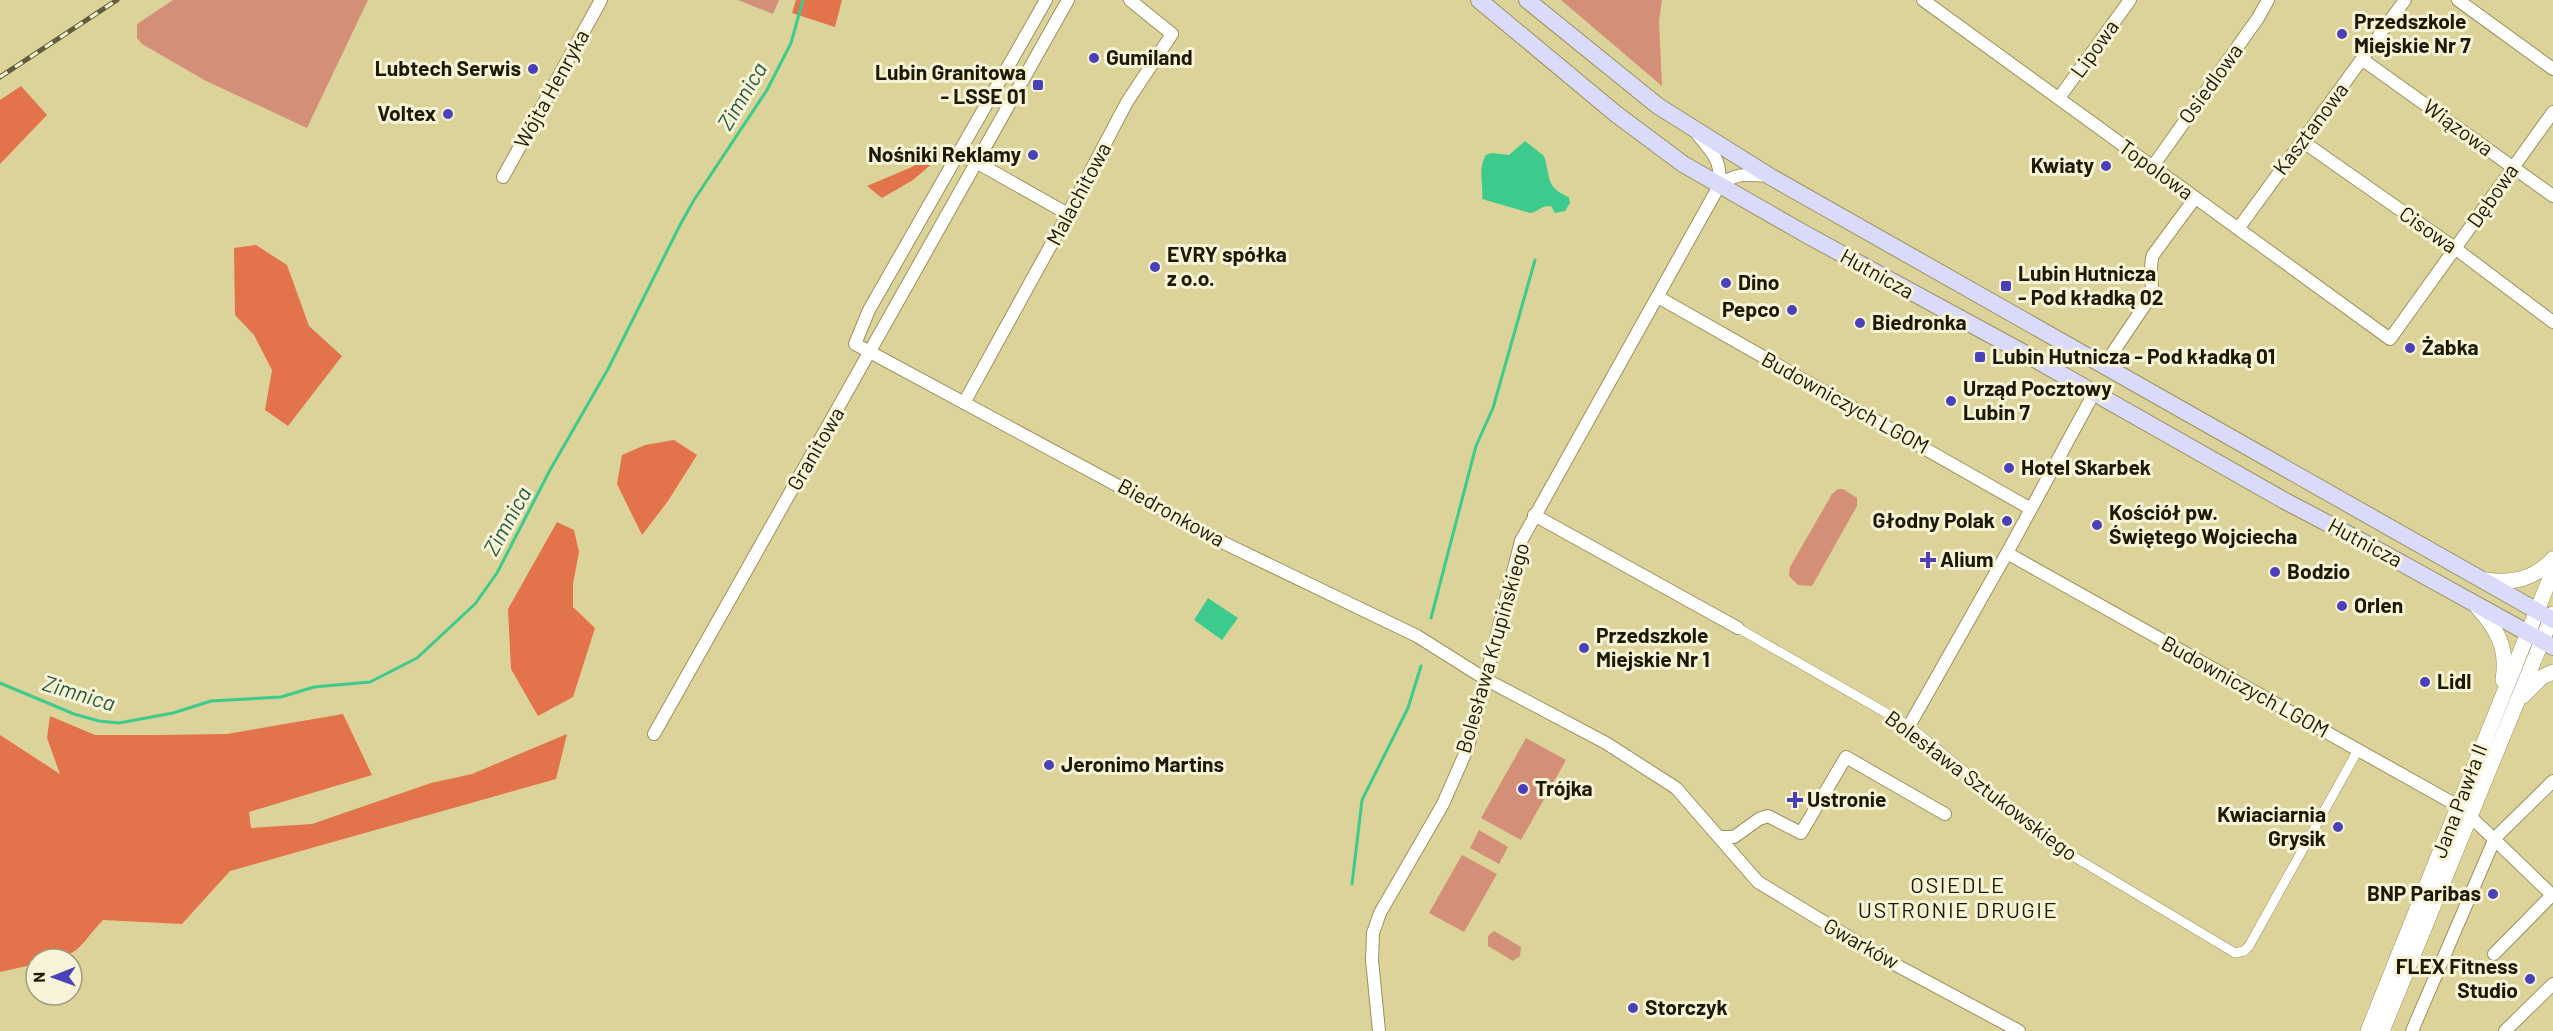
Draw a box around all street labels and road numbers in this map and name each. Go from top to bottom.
street label: Lipowa [2064,14,2123,82]
street label: Wójta Henryka [508,25,594,152]
street label: Osiedlowa [2172,38,2247,128]
street label: Kasztanowa [2267,77,2353,179]
street label: Wiązowa [2419,93,2499,161]
street label: Topolowa [2115,133,2199,204]
street label: Malachitowa [1040,138,1115,249]
street label: Dębowa [2461,158,2523,232]
street label: Cisowa [2395,200,2463,258]
street label: Hutnicza [1837,242,1919,303]
street label: Budowniczych LGOM [1758,345,1934,458]
street label: Granitowa [781,402,848,494]
street label: Biedronkowa [1114,472,1230,551]
street label: Hutnicza [2324,512,2407,572]
street label: Bolesława Krupińskiego [1449,539,1534,756]
street label: Budowniczych LGOM [2158,629,2334,742]
street label: Bolesława Sztukowskiego [1881,704,2083,865]
street label: Jana Pawła II [2425,740,2492,861]
street label: Gwarków [1820,912,1904,974]

